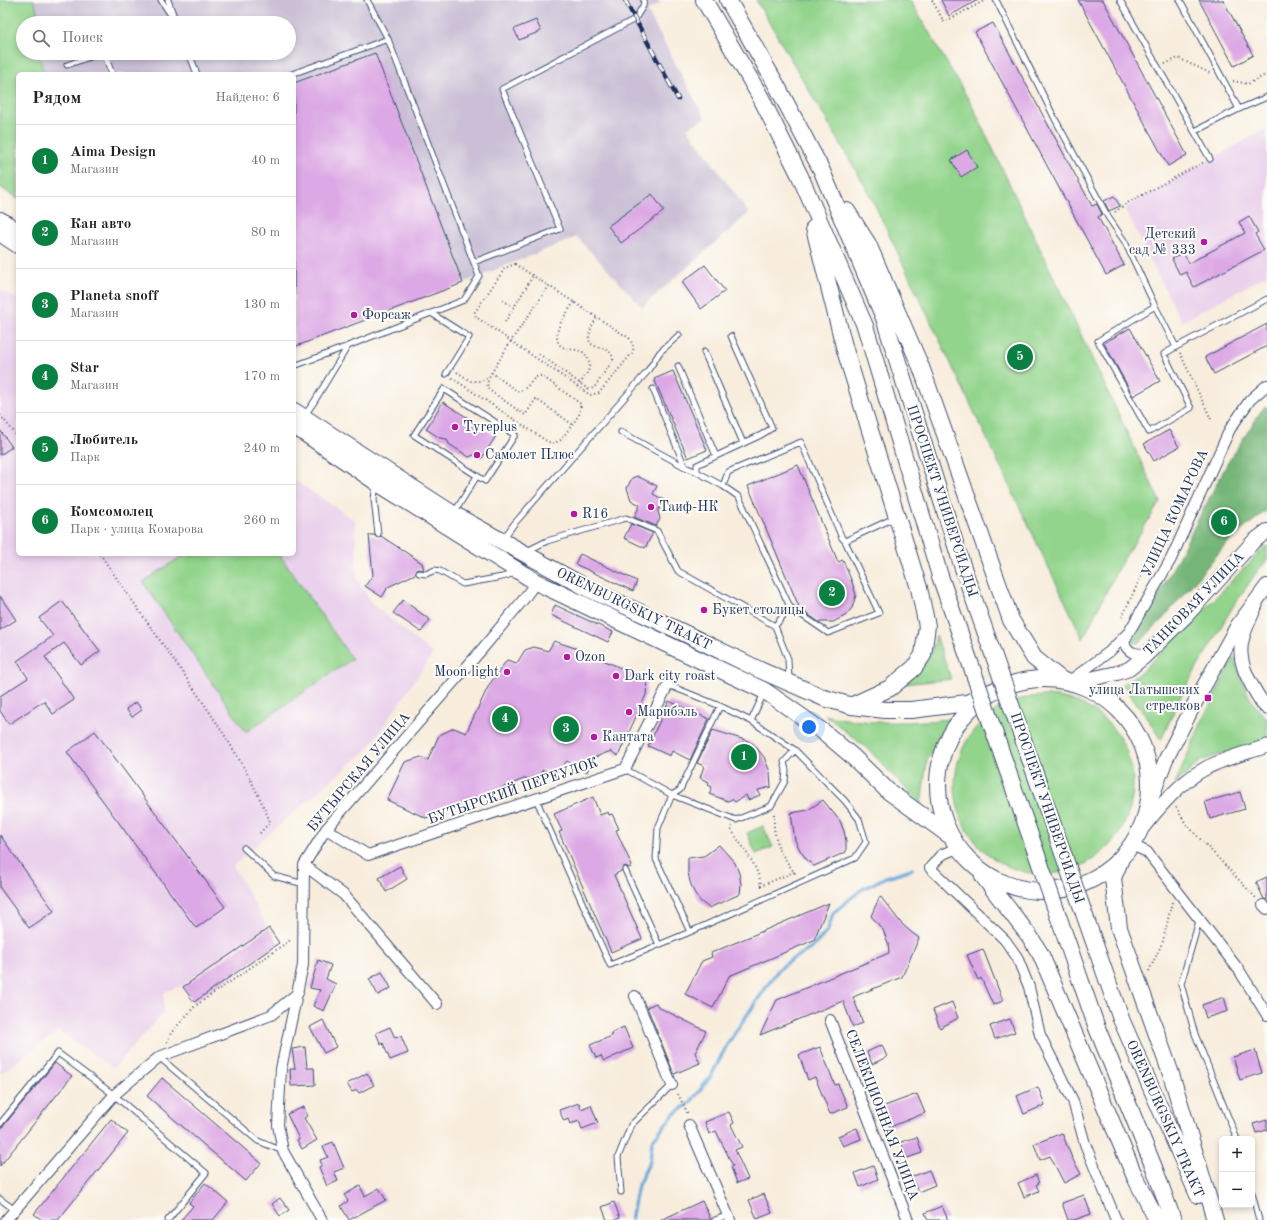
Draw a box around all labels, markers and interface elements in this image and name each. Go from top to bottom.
search box [16,16,296,60]
icon: search [30,27,52,49]
text: Поиск [62,31,103,46]
text: Рядом [32,90,81,107]
text: Найдено: 6 [216,91,280,104]
text: Aima Design [70,145,156,160]
text: 1 [41,154,49,167]
text: 40 m [251,154,280,167]
text: Магазин [70,163,119,176]
text: Кан авто [70,217,131,232]
text: 2 [41,226,49,239]
text: 80 m [251,226,280,239]
place label: Детский сад № 333 [1129,227,1196,257]
text: Магазин [70,235,119,248]
marker: Детский сад № 333 [1199,237,1209,247]
text: Planeta snoff [70,289,158,304]
text: 3 [41,298,49,311]
text: 130 m [243,298,280,311]
text: Магазин [70,307,119,320]
place label: Форсаж [362,308,411,322]
marker: Форсаж [349,310,359,320]
pin: 5 [1007,342,1033,372]
text: Star [70,361,99,376]
text: 4 [41,370,49,383]
text: 170 m [243,370,280,383]
text: Магазин [70,379,119,392]
street label: ПРОСПЕКТ УНИВЕРСИАДЫ [904,403,980,599]
place label: Tyreplus [463,420,517,434]
marker: Tyreplus [450,422,460,432]
text: Любитель [70,433,138,448]
text: 5 [41,442,49,455]
text: 240 m [243,442,280,455]
street label: УЛИЦА КОМАРОВА [1139,447,1211,579]
place label: Самолет Плюс [485,448,574,462]
marker: Самолет Плюс [472,450,482,460]
text: Парк [70,451,100,464]
place label: Таиф-НК [659,500,718,515]
marker: Таиф-НК [646,502,656,512]
text: Комсомолец [70,505,153,520]
place label: R16 [582,507,608,521]
pin: 6 [1211,507,1237,537]
marker: R16 [569,509,579,519]
text: 6 [41,514,49,527]
text: 260 m [243,514,280,527]
text: Парк · улица Комарова [70,523,203,536]
street label: ТАНКОВАЯ УЛИЦА [1141,549,1247,658]
street label: ORENBURGSKIY TRAKT [554,565,714,653]
pin: 2 [819,578,845,608]
place label: Букет столицы [712,603,804,617]
marker: Букет столицы [699,605,709,615]
place label: Ozon [575,650,606,664]
marker: Ozon [562,652,572,662]
place label: Moon light [434,665,499,679]
marker: Moon light [502,667,512,677]
place label: Dark city roast [624,669,716,683]
marker: Dark city roast [611,671,621,681]
place label: улица Латышских стрелков [1089,683,1200,713]
marker: улица Латышских стрелков [1203,693,1213,703]
pin: 4 [492,704,518,734]
place label: Марибэль [637,705,698,719]
marker: Марибэль [624,707,634,717]
street label: БУТЫРСКАЯ УЛИЦА [305,709,413,834]
street label: ПРОСПЕКТ УНИВЕРСИАДЫ [1008,711,1086,905]
pin: 3 [553,714,579,744]
your location [799,717,819,737]
place label: Кантата [602,730,654,744]
marker: Кантата [589,732,599,742]
pin: 1 [731,742,757,772]
street label: БУТЫРСКИЙ ПЕРЕУЛОК [425,751,600,827]
street label: СЕЛЕКЦИОННАЯ УЛИЦА [843,1028,921,1203]
street label: ORENBURGSKIY TRAKT [1124,1038,1206,1200]
map controls [1219,1136,1255,1208]
button: + [1219,1136,1255,1172]
button: − [1219,1172,1255,1208]

